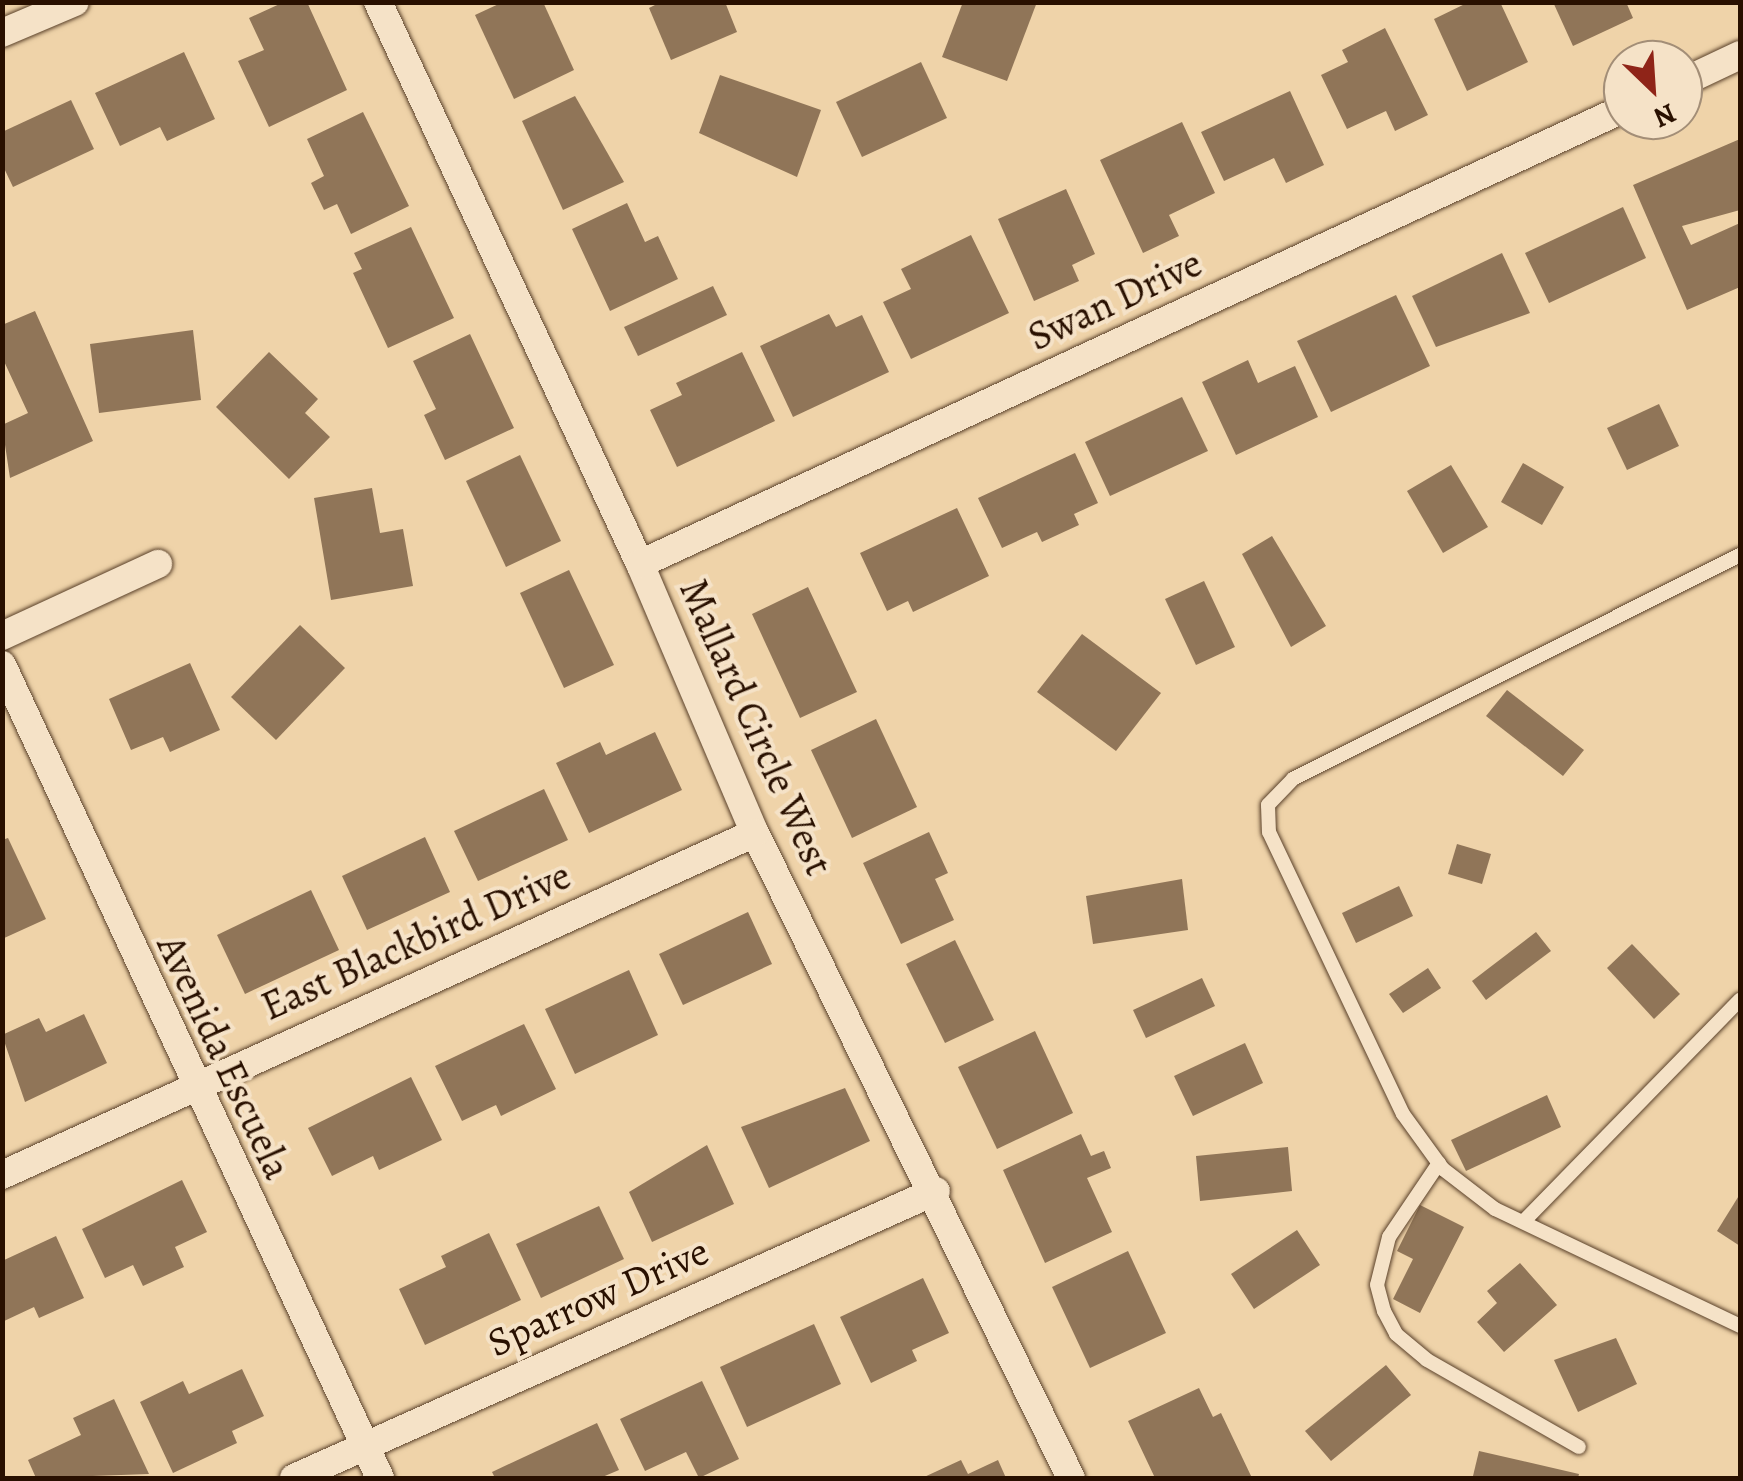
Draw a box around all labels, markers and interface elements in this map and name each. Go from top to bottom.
north arrow [1603,40,1703,140]
text: N [1648,94,1682,137]
street label: Swan Drive [1020,239,1210,361]
street label: Mallard Circle West [669,571,843,883]
street label: East Blackbird Drive [254,851,578,1031]
street label: Avenida Escuela [147,927,301,1187]
street label: Sparrow Drive [480,1227,716,1367]

